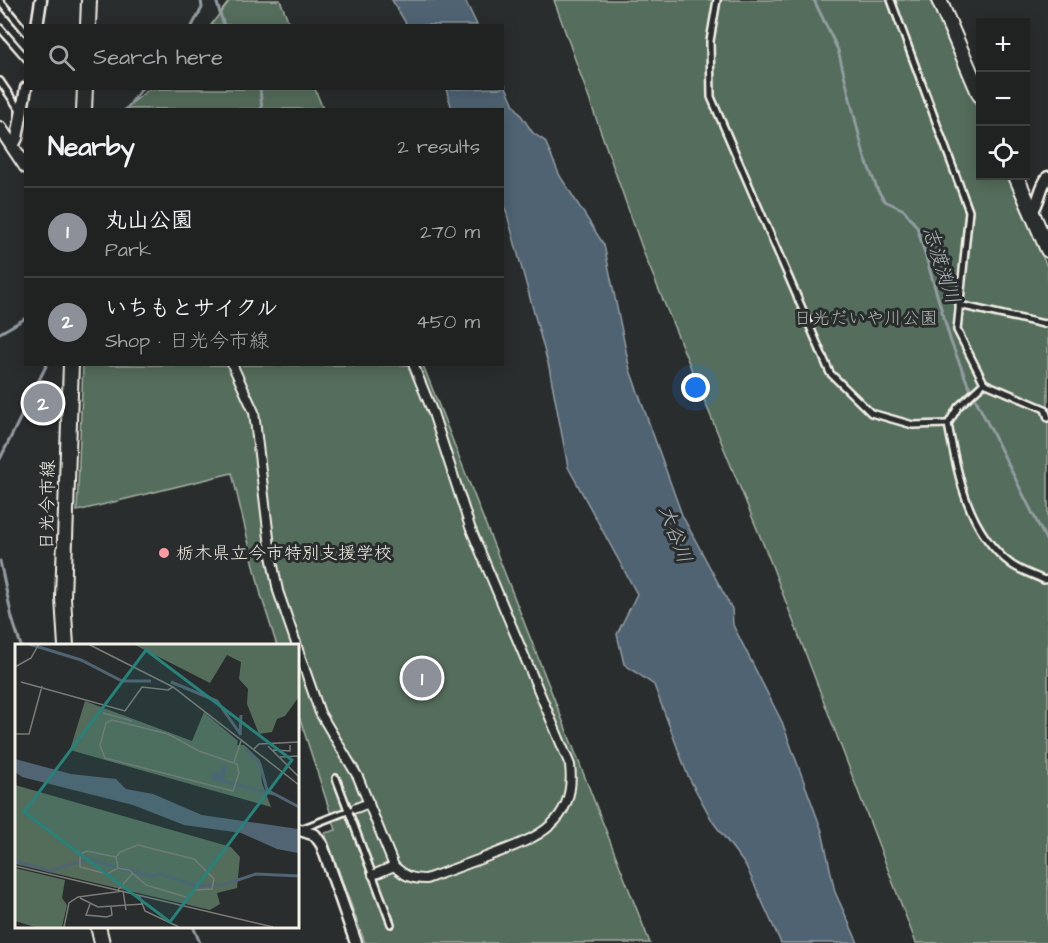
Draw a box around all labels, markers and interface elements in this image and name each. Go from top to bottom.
map controls [976,18,1030,180]
button: + [976,18,1030,72]
search box [24,24,504,90]
icon: search [45,41,78,74]
text: Search here [93,42,223,73]
button: − [976,72,1030,126]
button: locate [976,126,1030,180]
text: Nearby [48,129,135,165]
text: 2 results [397,133,480,161]
text: 丸山公園 [105,205,193,236]
text: 1 [66,218,69,246]
text: 270 m [420,218,480,246]
water label: 志渡渕川 [915,223,967,308]
text: Park [105,236,151,264]
text: いちもとサイクル [105,293,278,324]
park label: 日光だいや川公園 [794,306,938,331]
text: 2 [62,308,73,336]
text: 450 m [416,308,480,336]
text: Shop · 日光今市線 [105,327,269,355]
your location [681,373,710,402]
pin: 2 [24,380,63,426]
street label: 日光今市線 [34,460,61,550]
water label: 大谷川 [652,501,698,567]
place label: 栃木県立今市特別支援学校 [176,541,392,566]
marker: 栃木県立今市特別支援学校 [157,546,171,560]
inset map [15,644,298,928]
pin: 1 [402,656,442,700]

